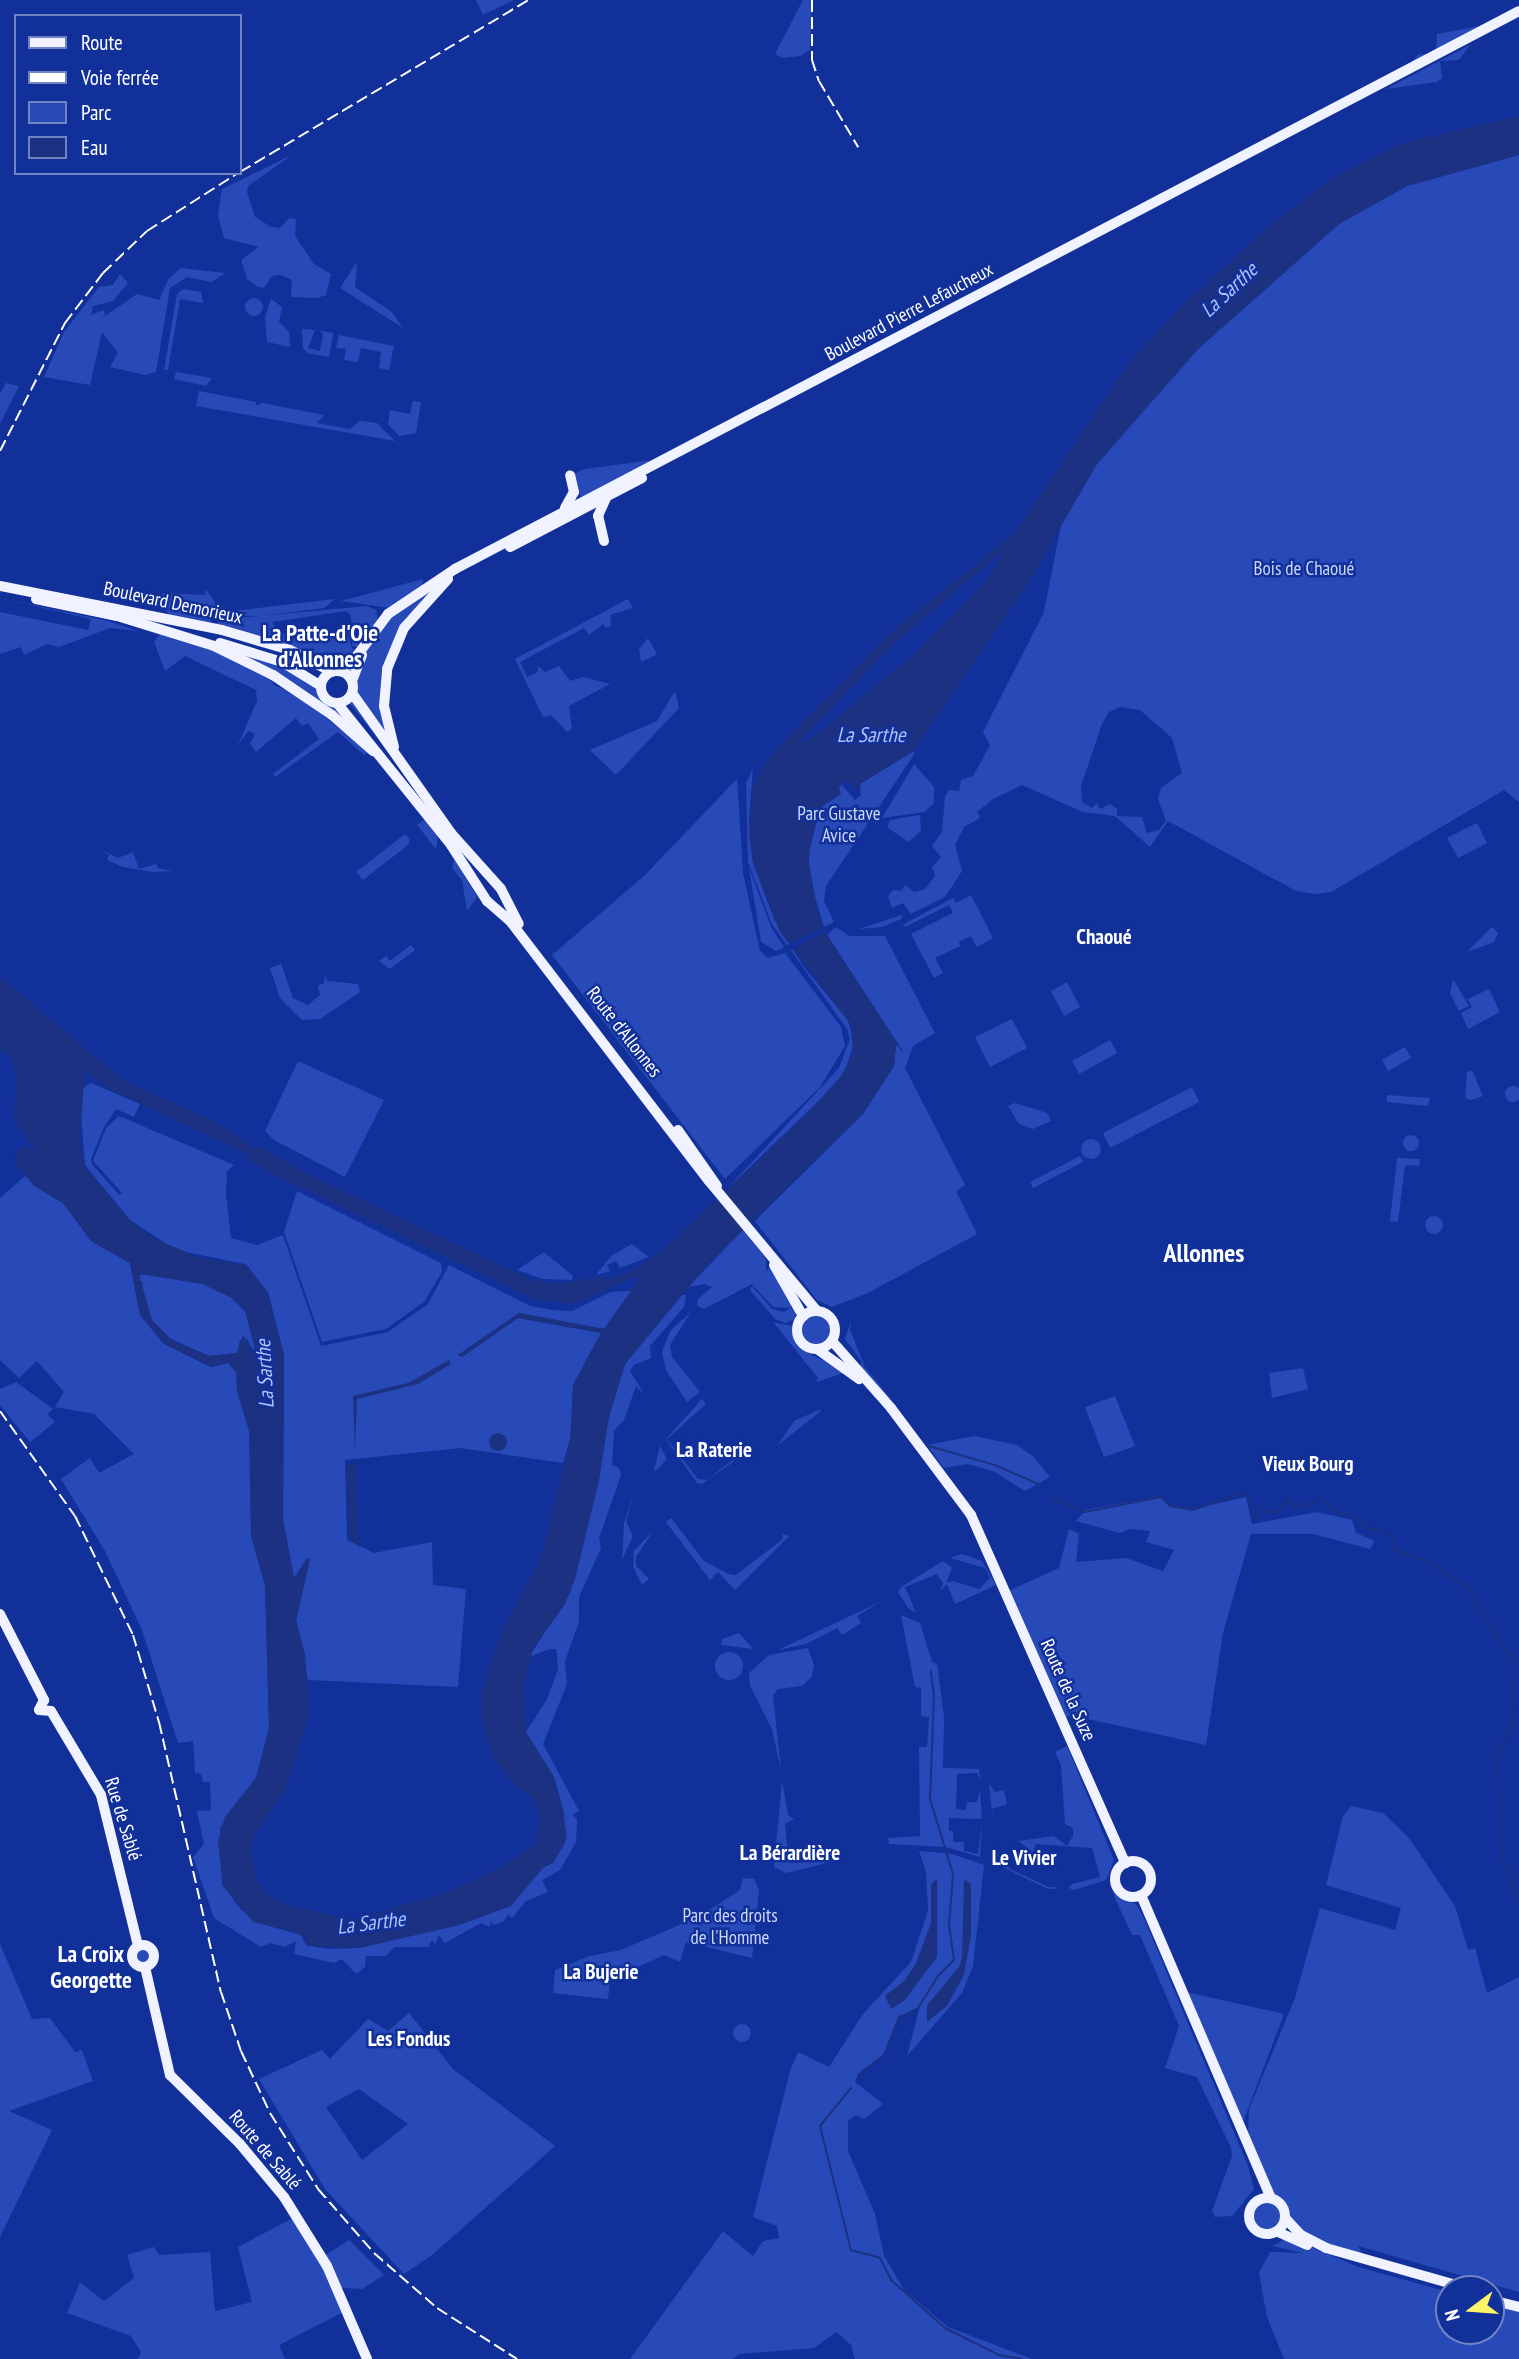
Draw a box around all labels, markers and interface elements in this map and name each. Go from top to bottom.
legend [14,14,242,175]
text: Route [81,29,123,56]
text: Voie ferrée [81,64,159,91]
text: Parc [81,99,112,126]
text: Eau [81,134,108,161]
water label: La Sarthe [1195,257,1263,323]
street label: Boulevard Pierre Lefaucheux [821,258,997,366]
park label: Bois de Chaoué [1254,558,1354,580]
street label: Boulevard Demorieux [101,577,245,629]
district label: La Patte-d'Oie d'Allonnes [262,619,378,673]
water label: La Sarthe [837,722,905,748]
park label: Parc Gustave Avice [797,803,881,847]
district label: Chaoué [1076,924,1132,950]
street label: Route d'Allonnes [582,982,666,1082]
district label: Allonnes [1164,1237,1244,1269]
water label: La Sarthe [251,1339,279,1409]
district label: La Raterie [676,1437,752,1463]
district label: Vieux Bourg [1262,1451,1354,1477]
street label: Route de la Suze [1035,1636,1101,1744]
street label: Rue de Sablé [100,1775,146,1863]
district label: La Bérardière [740,1840,840,1866]
district label: Le Vivier [991,1845,1057,1871]
park label: Parc des droits de l'Homme [682,1905,778,1949]
water label: La Sarthe [335,1906,407,1940]
district label: La Croix Georgette [50,1940,132,1994]
district label: La Bujerie [563,1959,639,1985]
district label: Les Fondus [368,2026,450,2052]
street label: Route de Sablé [224,2105,306,2195]
north arrow [1435,2275,1505,2345]
text: N [1439,2307,1465,2323]

